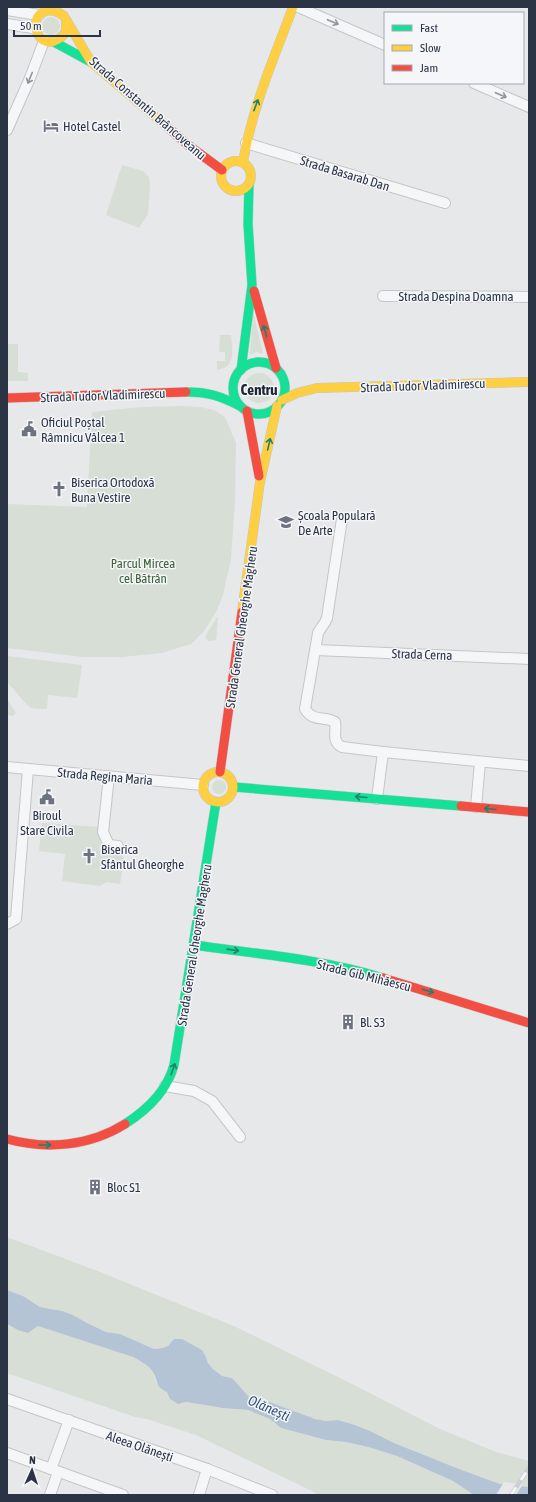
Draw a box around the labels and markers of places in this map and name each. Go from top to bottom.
hotel icon: Hotel Castel [42,117,60,135]
place label: Hotel Castel [63,119,121,134]
place label: Oficiul Poștal Râmnicu Vâlcea 1 [41,415,125,445]
public building icon: Oficiul Poștal Râmnicu Vâlcea 1 [20,420,38,438]
place label: Biserica Ortodoxă Buna Vestire [71,475,155,505]
church icon: Biserica Ortodoxă Buna Vestire [50,480,68,498]
place label: Școala Populară De Arte [298,508,376,538]
school or university icon: Școala Populară De Arte [277,513,295,531]
public building icon: Biroul Stare Civila [38,788,56,806]
place label: Biroul Stare Civila [20,808,74,838]
place label: Biserica Sfântul Gheorghe [101,842,184,872]
church icon: Biserica Sfântul Gheorghe [80,847,98,865]
building icon: Bl. S3 [339,1013,357,1031]
place label: Bl. S3 [360,1015,385,1030]
building icon: Bloc S1 [86,1178,104,1196]
place label: Bloc S1 [107,1180,141,1195]

